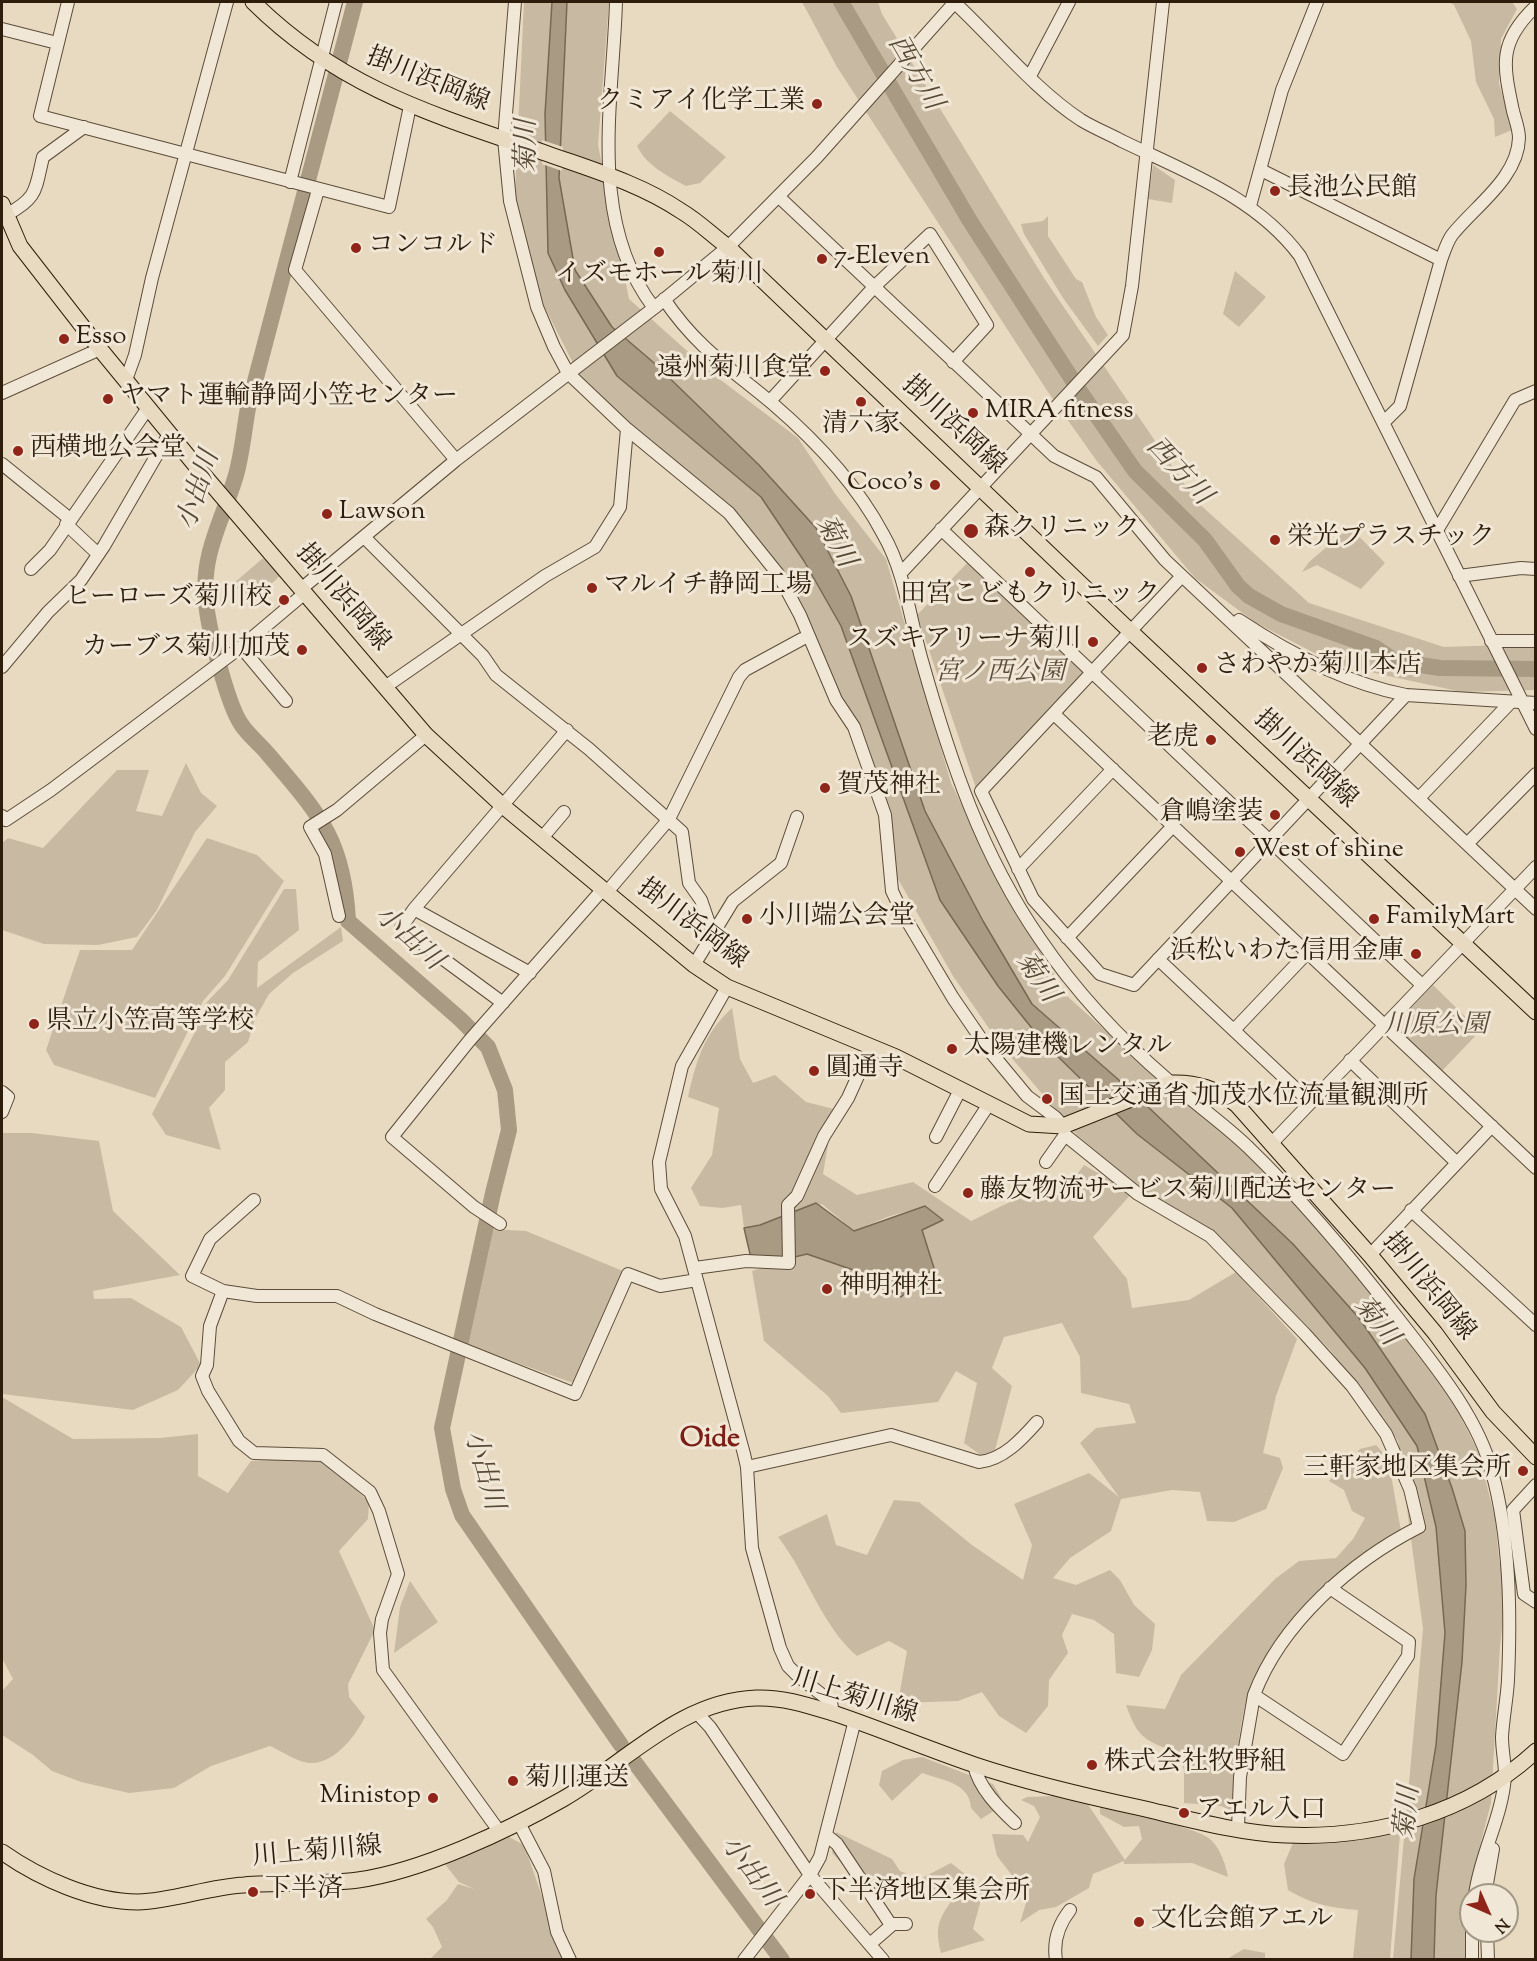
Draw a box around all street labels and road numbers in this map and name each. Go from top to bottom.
street label: 掛川浜岡線 [361,43,493,121]
street label: 掛川浜岡線 [894,371,1010,483]
street label: 掛川浜岡線 [287,539,395,659]
street label: 掛川浜岡線 [1246,705,1362,817]
street label: 掛川浜岡線 [630,874,752,978]
street label: 掛川浜岡線 [1374,1228,1480,1348]
street label: 川上菊川線 [787,1665,921,1733]
street label: 川上菊川線 [251,1833,383,1875]

